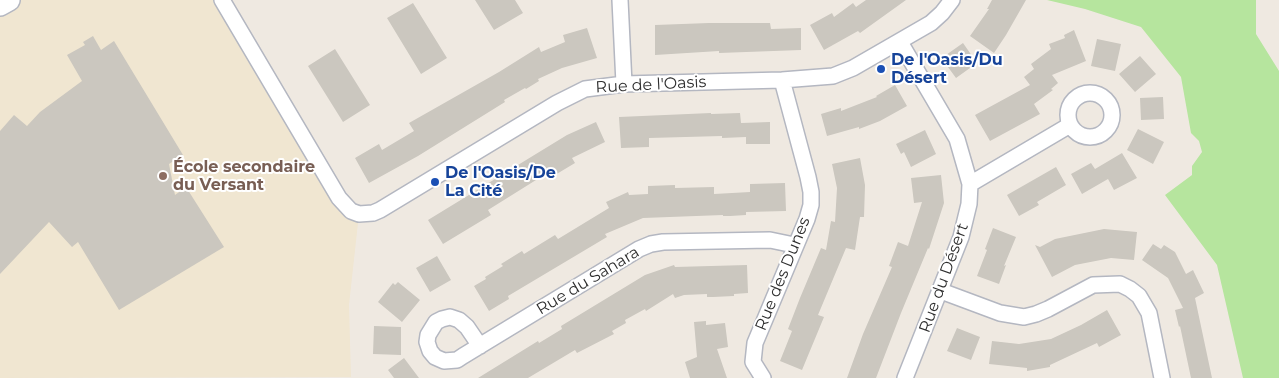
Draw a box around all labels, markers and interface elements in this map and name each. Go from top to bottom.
place label: De l'Oasis/Du Désert [891,50,1003,88]
marker: De l'Oasis/Du Désert [875,63,887,75]
street label: Rue de l'Oasis [595,73,707,97]
place label: École secondaire du Versant [173,157,315,195]
place label: De l'Oasis/De La Cité [445,163,556,201]
marker: École secondaire du Versant [157,170,169,182]
marker: De l'Oasis/De La Cité [429,176,441,188]
street label: Rue des Dunes [751,214,815,334]
street label: Rue du Désert [915,220,973,336]
street label: Rue du Sahara [533,243,643,319]

